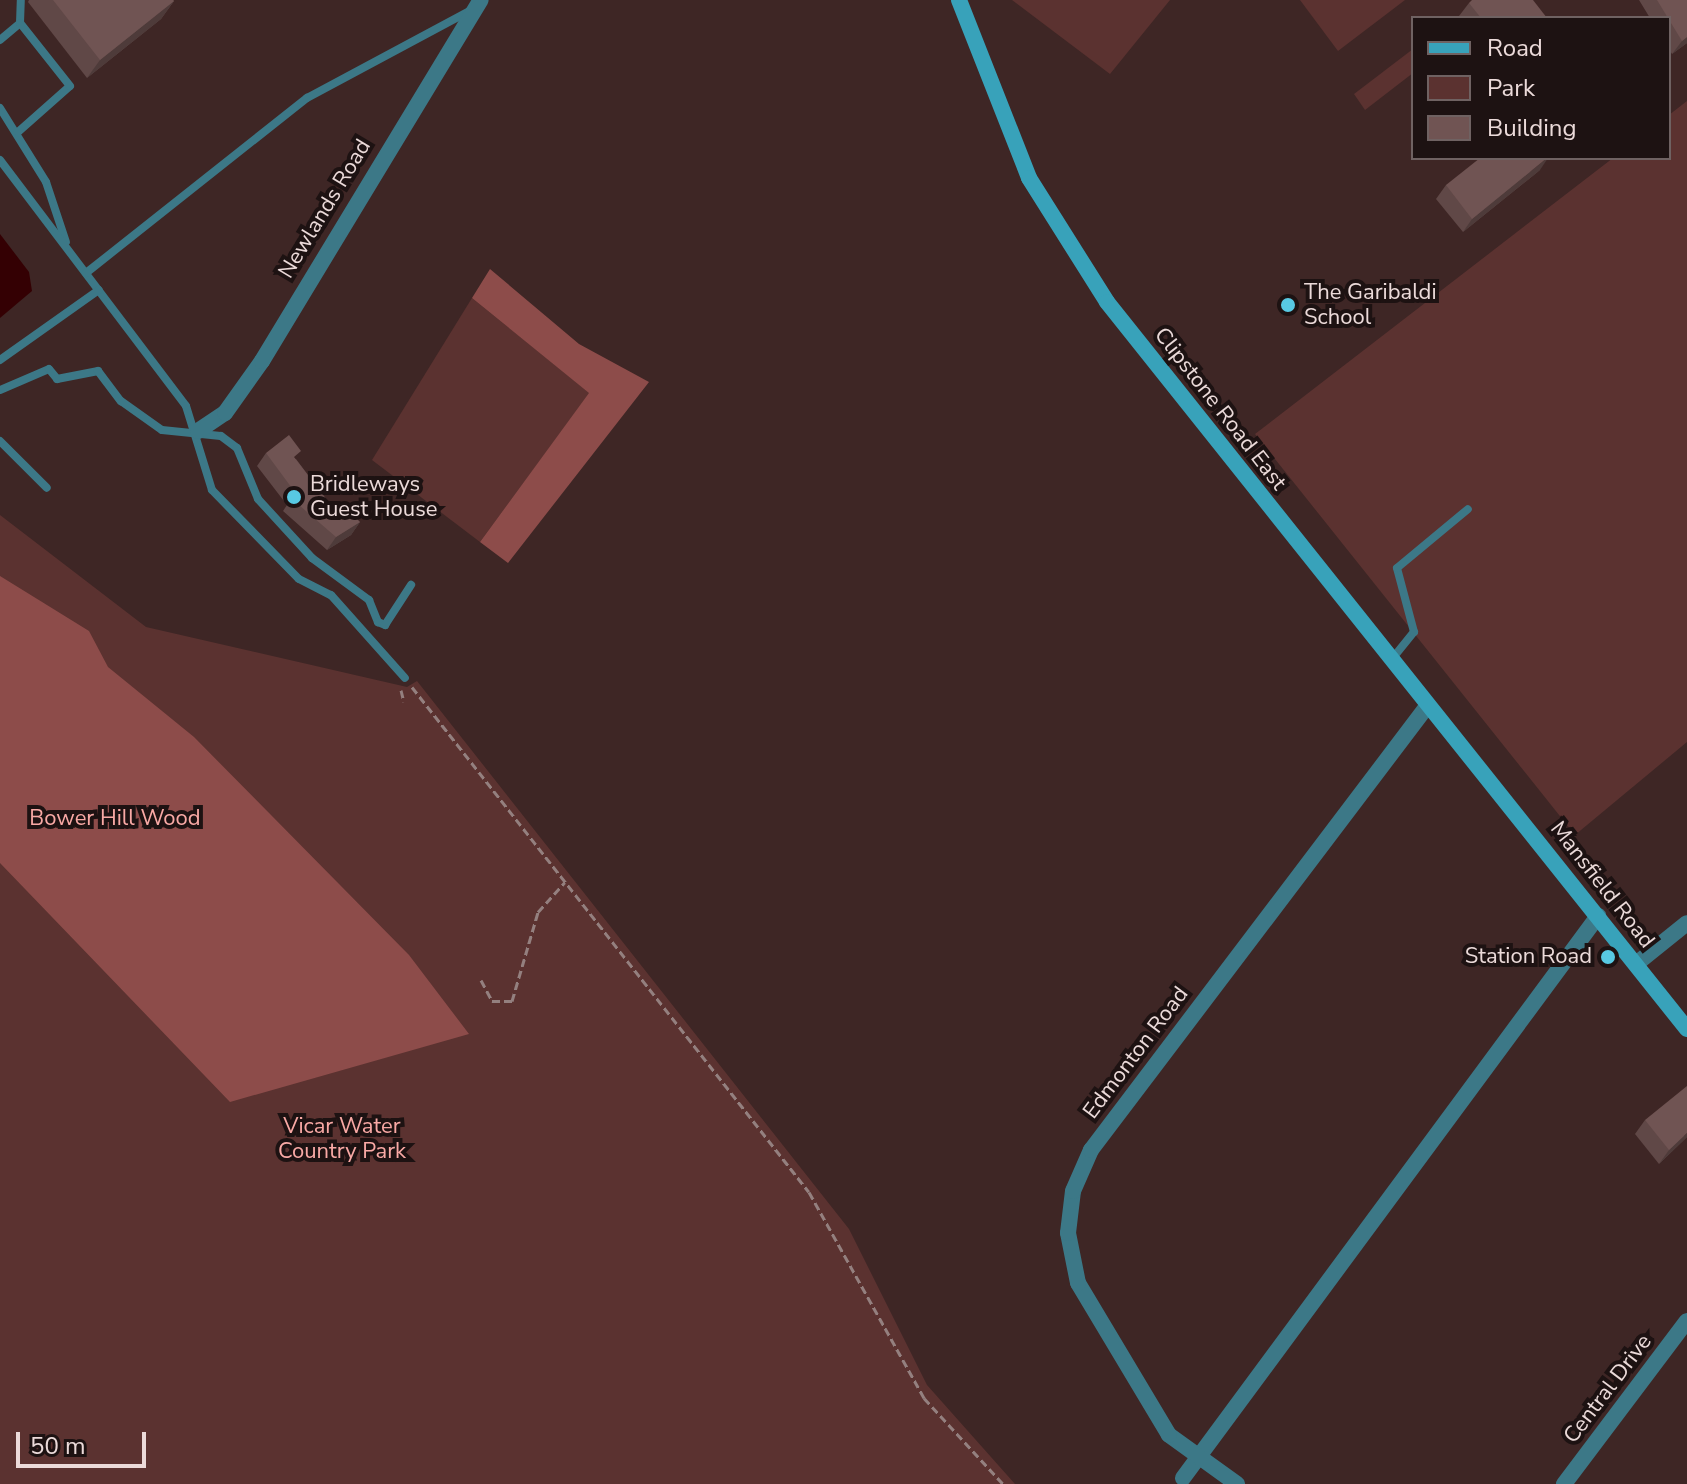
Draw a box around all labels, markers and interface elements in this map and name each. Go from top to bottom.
legend [1411,16,1671,160]
text: Road [1487,32,1543,64]
text: Park [1487,72,1535,104]
text: Building [1487,112,1577,144]
street label: Newlands Road [273,135,377,283]
place label: The Garibaldi School [1304,279,1437,330]
marker: The Garibaldi School [1279,296,1297,314]
street label: Clipstone Road East [1148,323,1292,495]
place label: Bridleways Guest House [310,471,437,522]
marker: Bridleways Guest House [285,488,303,506]
park label: Bower Hill Wood [29,806,201,832]
street label: Mansfield Road [1544,816,1660,954]
place label: Station Road [1465,944,1592,970]
marker: Station Road [1599,948,1617,966]
street label: Edmonton Road [1078,982,1194,1124]
park label: Vicar Water Country Park [278,1113,406,1164]
street label: Central Drive [1558,1329,1658,1449]
scale bar [20,1416,150,1466]
text: 50 m [30,1430,86,1462]

